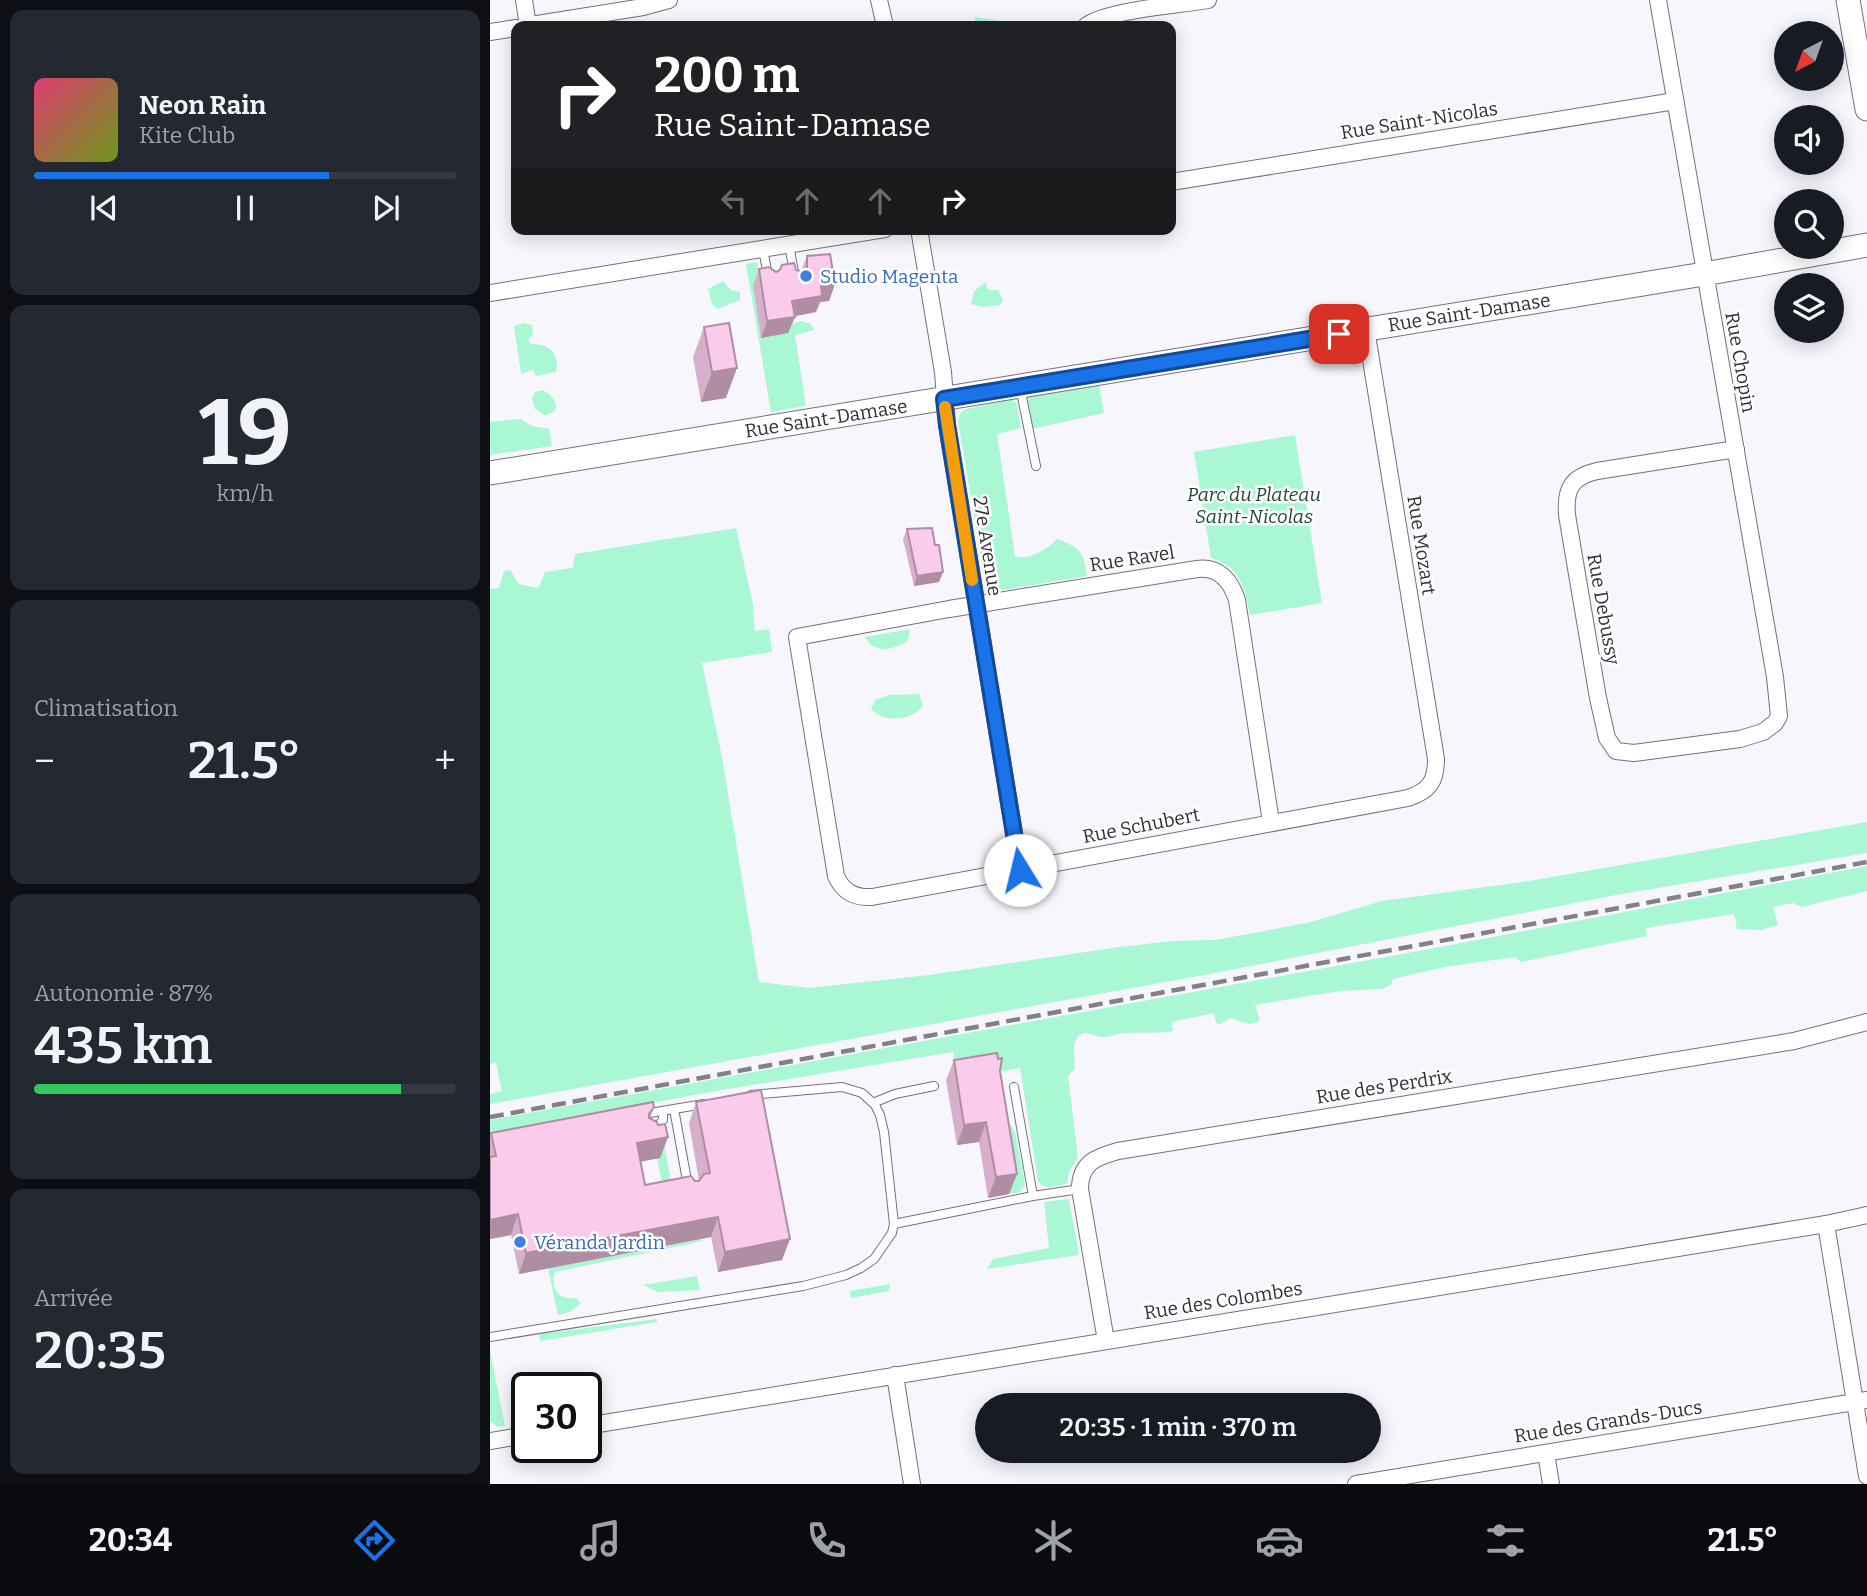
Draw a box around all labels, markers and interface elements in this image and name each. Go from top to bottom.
north arrow [1774,21,1844,91]
map controls [1774,21,1844,343]
text: 200 m [654,46,799,105]
icon: right [539,49,630,140]
text: Neon Rain [139,90,266,121]
street label: Rue Saint-Nicolas [1339,97,1499,144]
button: sound [1774,105,1844,175]
text: Rue Saint-Damase [654,106,931,144]
text: Kite Club [139,121,235,149]
icon: left [715,182,753,220]
icon: ahead [788,182,826,220]
icon: ahead [861,182,899,220]
icon: right [934,182,972,220]
icon: previous [85,189,123,227]
icon: pause [226,189,264,227]
icon: next [367,189,405,227]
button: search [1774,189,1844,259]
place label: Studio Magenta [820,265,959,288]
marker: Studio Magenta [798,268,814,284]
button: layers [1774,273,1844,343]
street label: Rue Saint-Damase [1386,288,1552,337]
pin [1309,304,1369,364]
street label: Rue Chopin [1720,310,1761,414]
icon: arrive [1320,315,1358,353]
text: 19 [198,379,292,488]
street label: Rue Saint-Damase [743,394,909,443]
text: km/h [217,479,273,507]
park label: Parc du Plateau Saint-Nicolas [1187,483,1321,528]
street label: Rue Mozart [1402,494,1441,597]
street label: 27e Avenue [968,495,1007,598]
street label: Rue Ravel [1088,540,1176,577]
street label: Rue Debussy [1582,552,1625,668]
text: Climatisation [34,694,178,722]
text: 21.5° [188,729,301,792]
text: − [34,738,55,784]
text: + [434,738,456,784]
street label: Rue Schubert [1081,803,1202,848]
position arrow [983,833,1057,907]
text: Autonomie · 87% [34,979,213,1007]
text: 435 km [34,1014,212,1077]
street label: Rue des Perdrix [1314,1064,1454,1109]
place label: Véranda Jardin [534,1231,665,1254]
marker: Véranda Jardin [512,1234,528,1250]
street label: Rue des Colombes [1142,1277,1304,1324]
text: Arrivée [34,1284,113,1312]
text: 20:35 [34,1319,166,1382]
speed limit sign: 30 [511,1372,602,1463]
street label: Rue des Grands-Ducs [1512,1395,1704,1448]
text: 20:35 · 1 min · 370 m [1060,1412,1296,1443]
icon: directions [350,1516,399,1565]
icon: music [576,1516,625,1565]
icon: phone [802,1516,851,1565]
icon: climate [1029,1516,1078,1565]
icon: car [1255,1516,1304,1565]
icon: filters [1481,1516,1530,1565]
text: 20:34 [89,1521,172,1559]
text: 21.5° [1707,1521,1778,1559]

